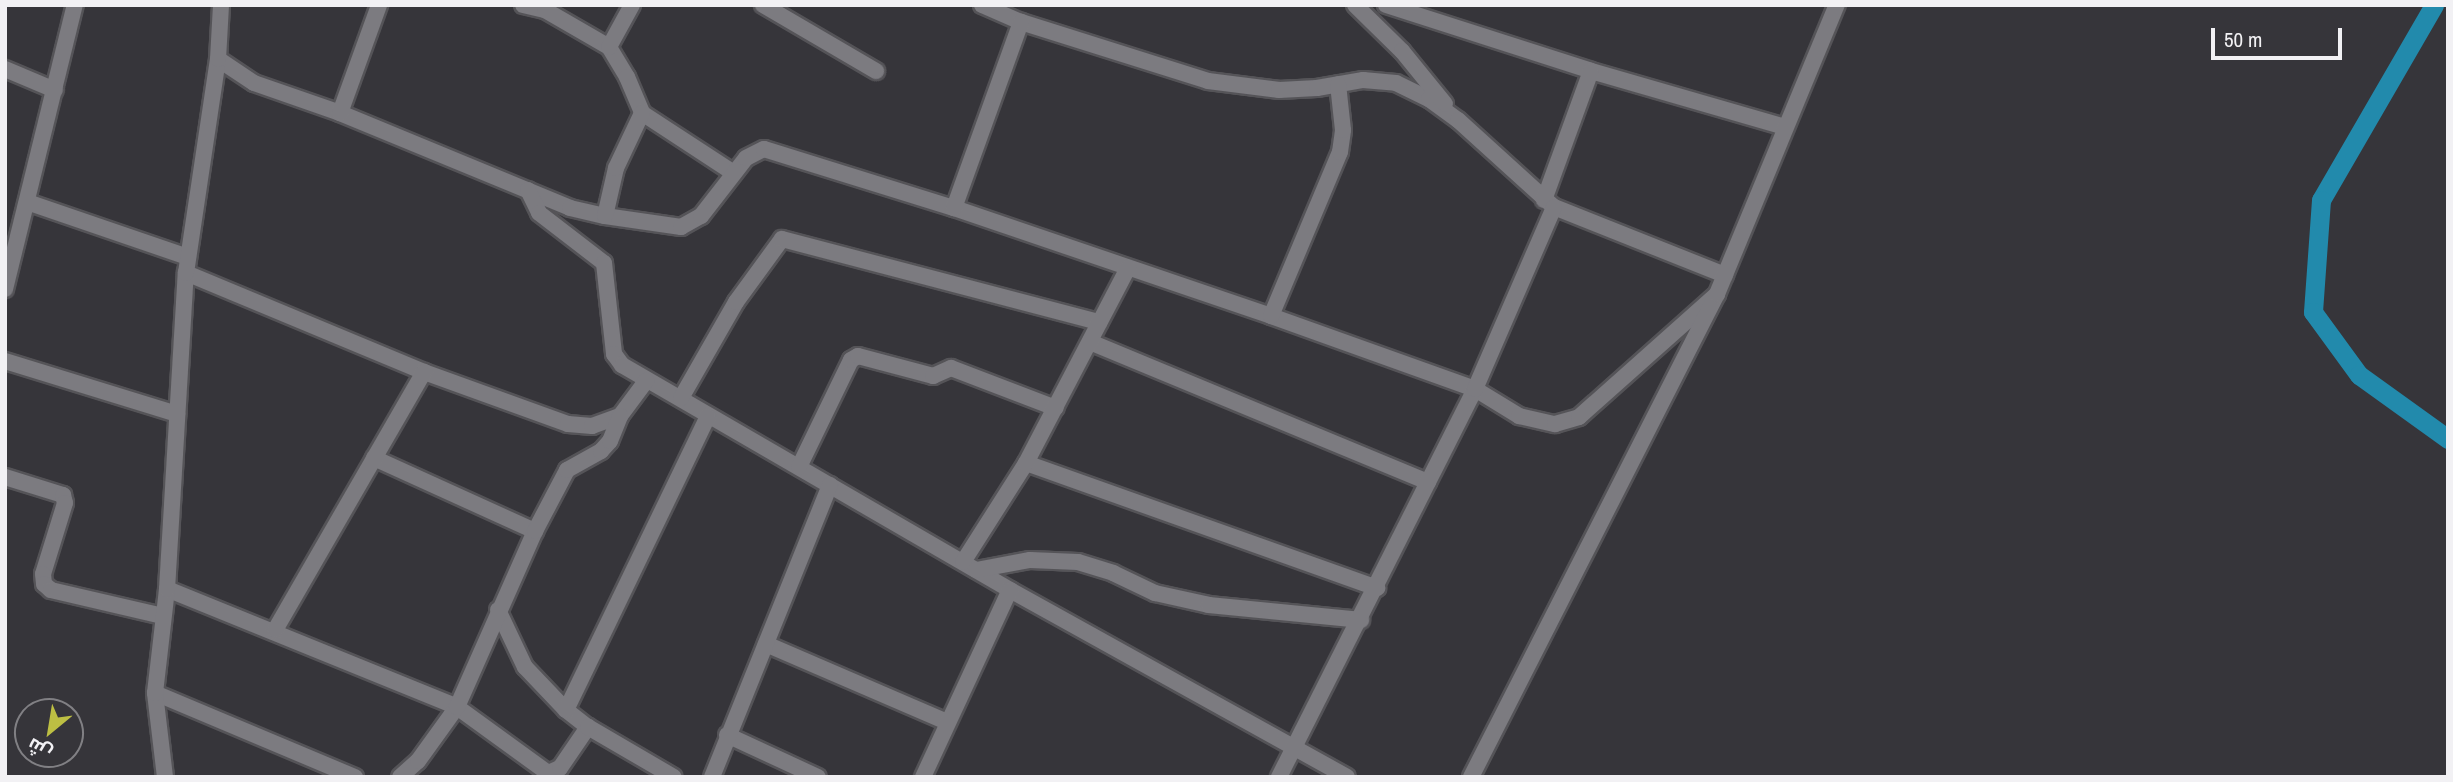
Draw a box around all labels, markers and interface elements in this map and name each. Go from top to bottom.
scale bar [2215,14,2346,58]
text: 50 m [2224,25,2262,54]
north arrow [14,698,84,768]
text: ش [22,732,57,767]

